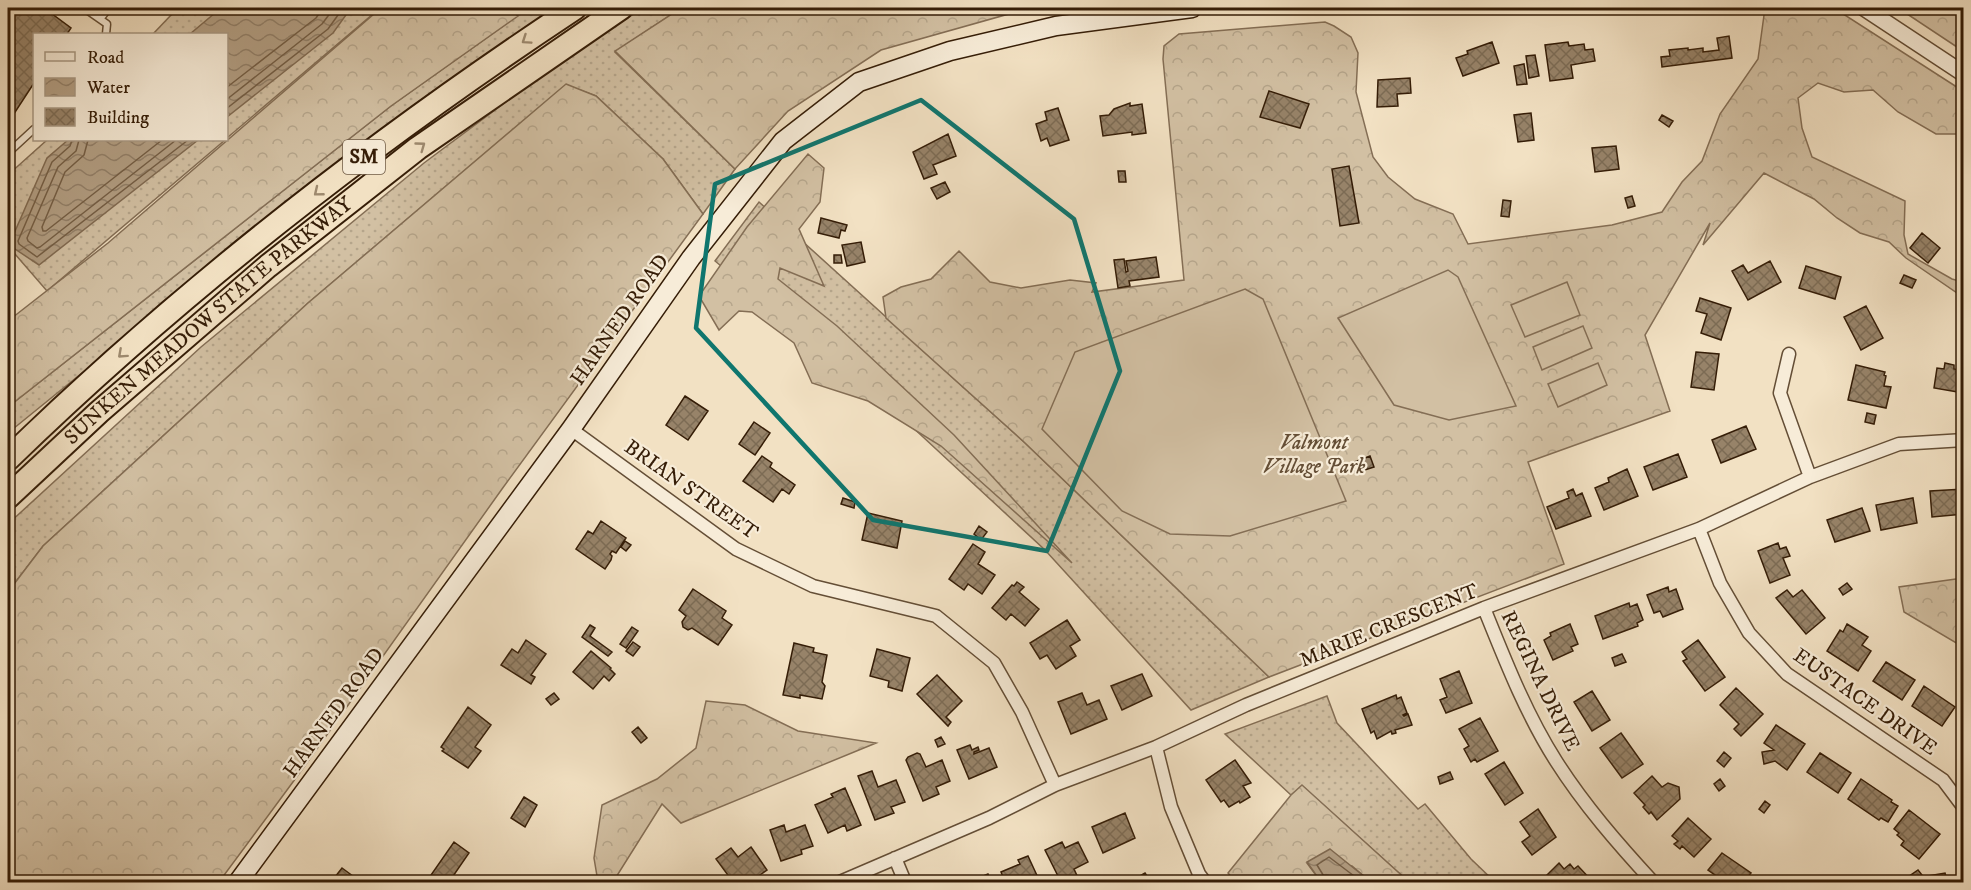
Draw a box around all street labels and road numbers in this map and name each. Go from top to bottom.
road number: SM [343,140,385,174]
street label: SUNKEN MEADOW STATE PARKWAY [59,191,359,451]
street label: HARNED ROAD [565,249,675,391]
street label: BRIAN STREET [619,434,763,546]
street label: MARIE CRESCENT [1296,578,1482,674]
street label: REGINA DRIVE [1495,607,1585,756]
street label: HARNED ROAD [278,643,390,783]
street label: EUSTACE DRIVE [1788,643,1942,762]

